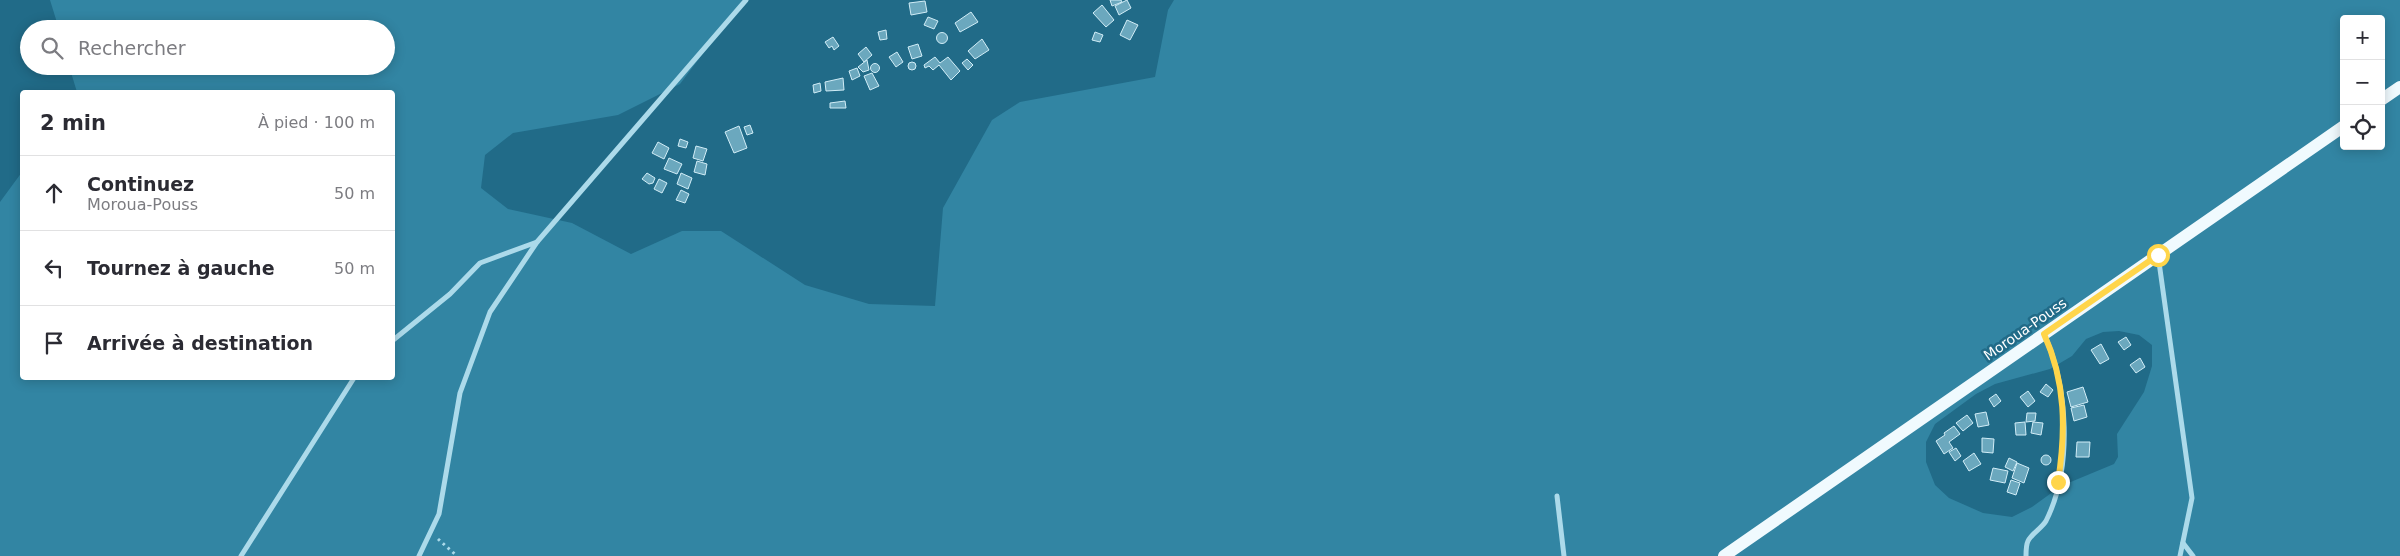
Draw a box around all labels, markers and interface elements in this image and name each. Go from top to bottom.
map controls [2340,15,2385,150]
button: + [2340,15,2385,60]
search box [20,20,395,75]
icon: search [38,34,66,62]
text: Rechercher [78,37,186,59]
button: − [2340,60,2385,105]
button: locate [2340,105,2385,150]
text: 2 min [40,111,106,135]
text: À pied · 100 m [258,113,375,132]
text: Continuez [87,173,194,195]
icon: ahead [40,179,68,207]
text: 50 m [334,184,375,203]
text: Moroua-Pouss [87,195,198,214]
route start [2147,244,2170,267]
icon: left [40,254,68,282]
text: Tournez à gauche [87,257,275,279]
text: 50 m [334,259,375,278]
street label: Moroua-Pouss [1981,295,2069,363]
icon: arrive [40,329,68,357]
text: Arrivée à destination [87,332,313,354]
route end [2047,471,2070,494]

